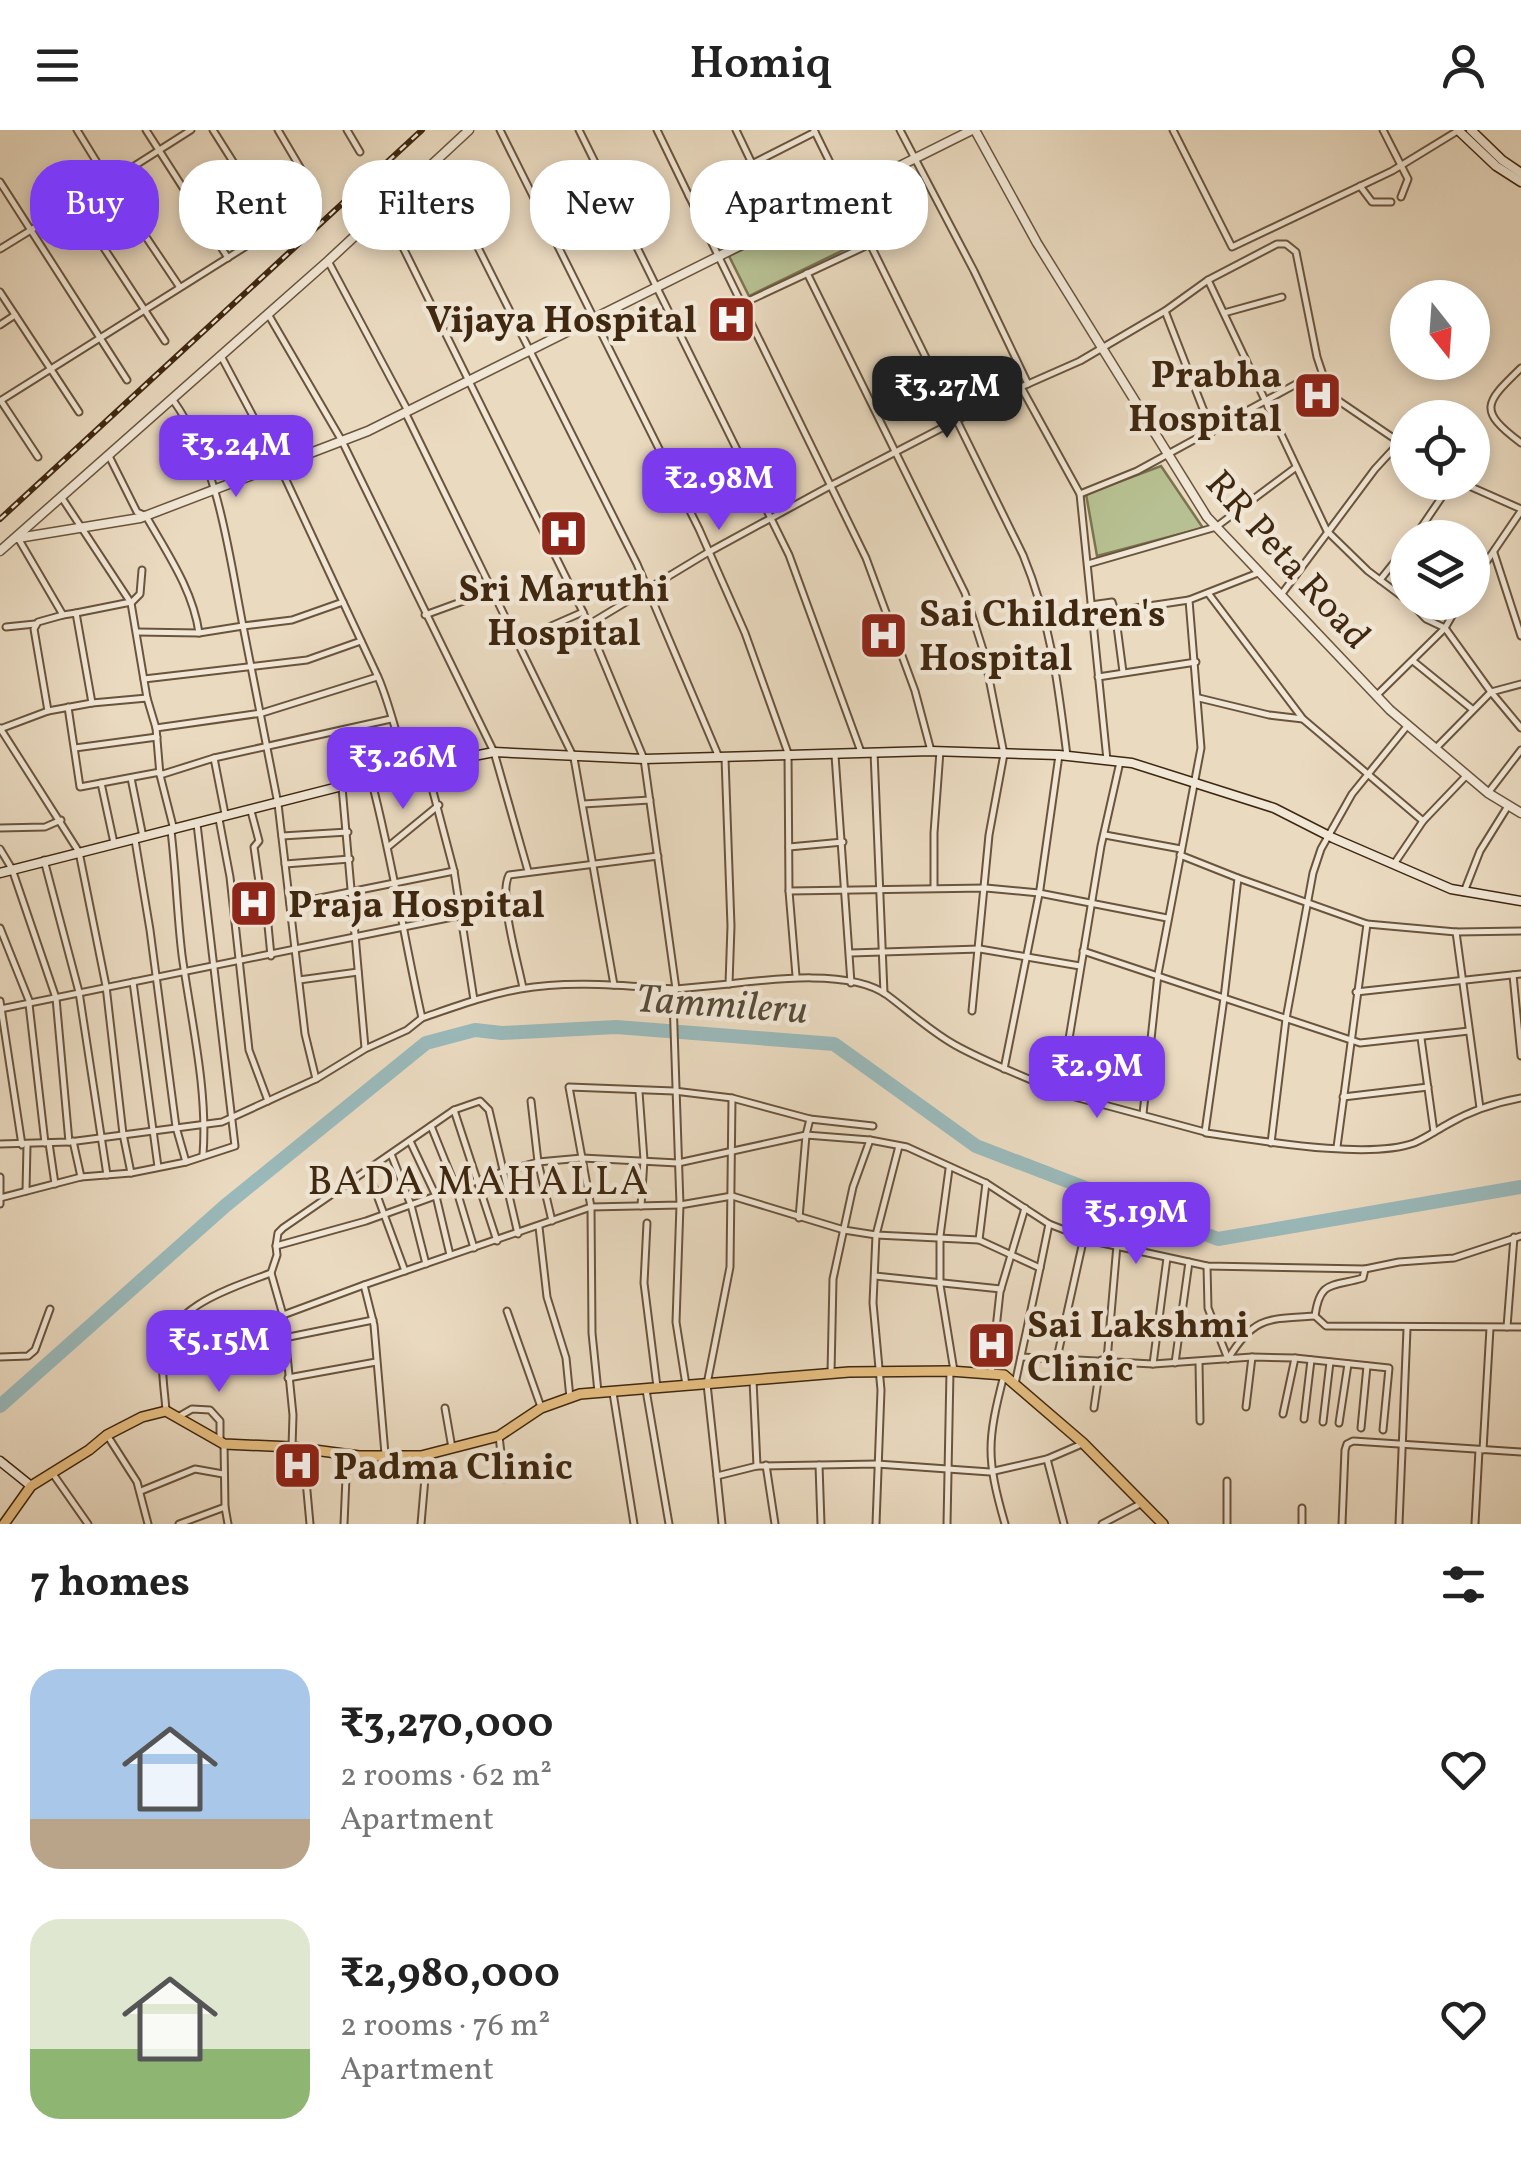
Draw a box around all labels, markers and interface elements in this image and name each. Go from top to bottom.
text: Homiq [689,34,832,97]
icon: menu [30,38,85,93]
icon: person [1436,38,1491,93]
chip: Buy [30,160,159,250]
chip: Rent [179,160,322,250]
chip: Filters [342,160,510,250]
chip: New [530,160,670,250]
chip: Apartment [690,160,928,250]
north arrow [1390,280,1490,380]
map controls [1390,280,1490,620]
hospital icon: Vijaya Hospital [706,293,758,345]
place label: Vijaya Hospital [425,296,697,349]
place label: Prabha Hospital [1128,351,1282,448]
pin: ₹3.27M [866,356,1028,441]
text: ₹3.27M [894,366,1000,410]
hospital icon: Prabha Hospital [1291,370,1343,422]
button: locate [1390,400,1490,500]
pin: ₹3.24M [155,415,317,500]
text: ₹3.24M [181,425,291,469]
pin: ₹2.98M [638,448,800,533]
text: ₹2.98M [664,458,774,502]
street label: RR Peta Road [1192,460,1381,663]
hospital icon: Sri Maruthi Hospital [538,508,590,560]
button: layers [1390,520,1490,620]
place label: Sri Maruthi Hospital [458,565,670,662]
place label: Sai Children's Hospital [919,590,1166,687]
hospital icon: Sai Children's Hospital [858,609,910,661]
pin: ₹3.26M [322,727,484,812]
text: ₹3.26M [349,737,457,781]
hospital icon: Praja Hospital [227,878,279,930]
place label: Praja Hospital [288,881,545,934]
water label: Tammileru [634,973,809,1041]
pin: ₹2.9M [1027,1036,1167,1121]
text: ₹2.9M [1051,1046,1143,1090]
district label: BADA MAHALLA [307,1156,651,1212]
pin: ₹5.19M [1055,1182,1217,1267]
text: ₹5.19M [1084,1192,1188,1236]
place label: Sai Lakshmi Clinic [1027,1301,1249,1398]
pin: ₹5.15M [138,1310,300,1395]
text: ₹5.15M [168,1320,270,1364]
hospital icon: Sai Lakshmi Clinic [966,1320,1018,1372]
hospital icon: Padma Clinic [272,1440,324,1492]
place label: Padma Clinic [333,1443,573,1496]
text: 7 homes [30,1555,190,1614]
icon: filters [1436,1557,1491,1612]
text: ₹3,270,000 [340,1696,553,1755]
icon: home [110,1709,230,1829]
icon: heart [1436,1742,1491,1797]
text: 2 rooms · 62 m² [340,1755,552,1799]
text: Apartment [340,1799,494,1843]
text: ₹2,980,000 [340,1946,560,2005]
icon: home [110,1959,230,2079]
icon: heart [1436,1992,1491,2047]
text: 2 rooms · 76 m² [340,2005,550,2049]
text: Apartment [340,2049,494,2093]

